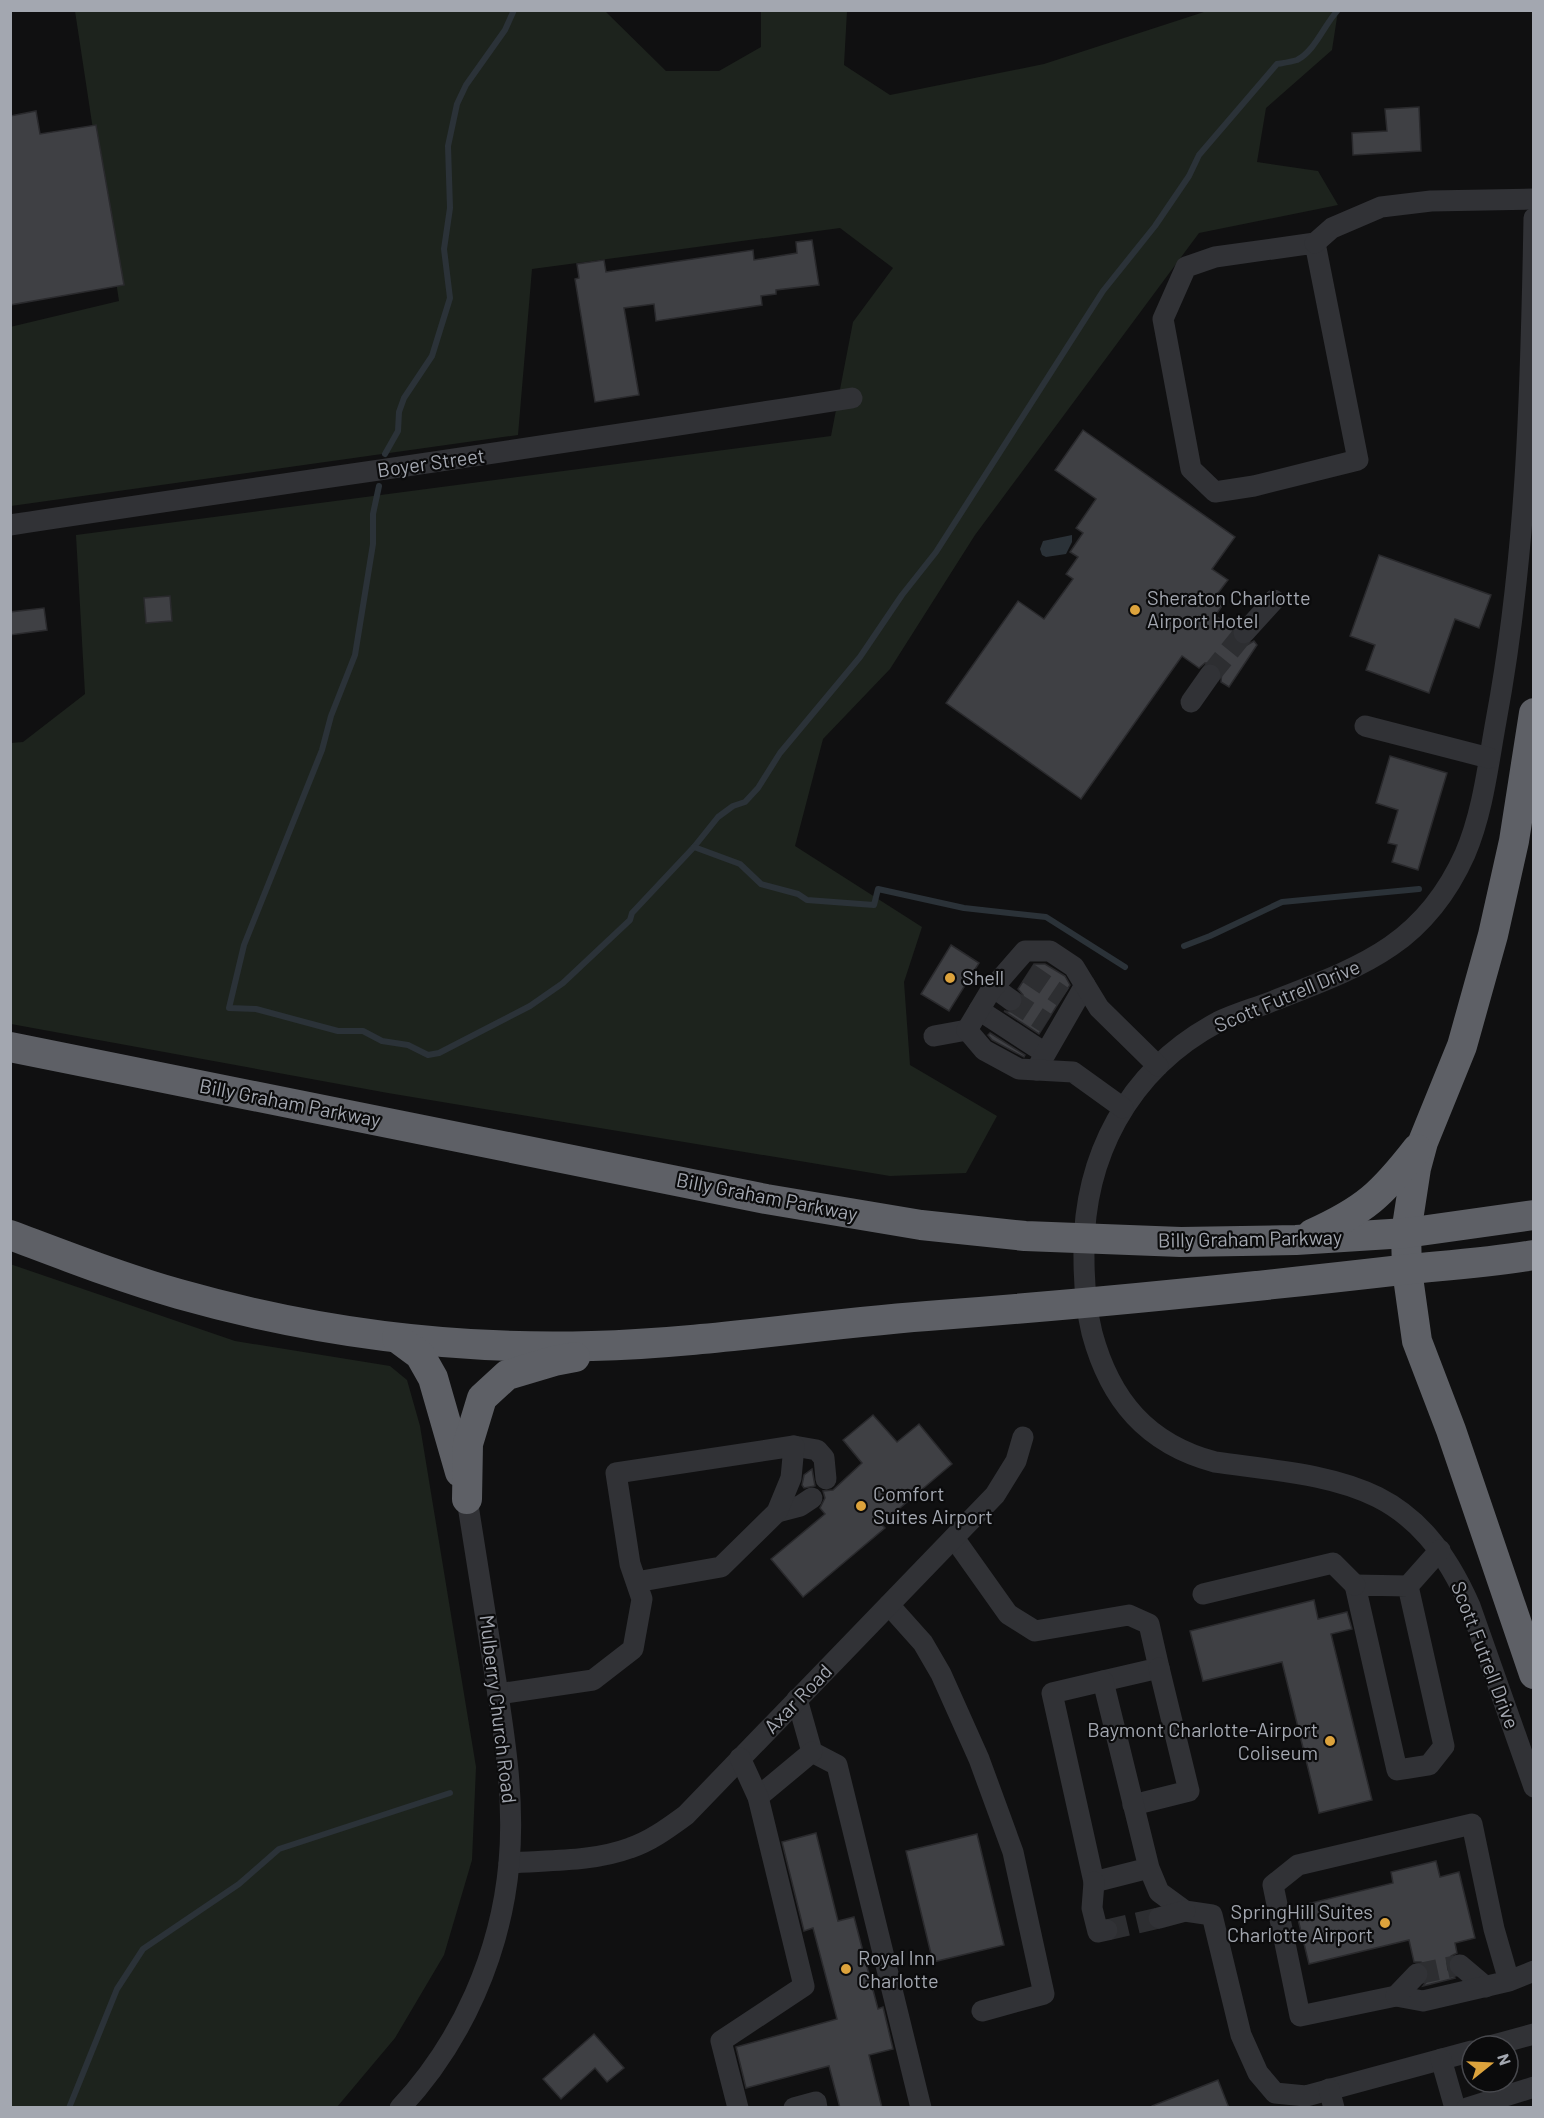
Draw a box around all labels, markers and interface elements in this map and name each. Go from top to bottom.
street label: Boyer Street [375,443,486,481]
place label: Sheraton Charlotte Airport Hotel [1147,585,1311,632]
marker: Sheraton Charlotte Airport Hotel [1128,603,1142,617]
street label: Scott Futrell Drive [1210,954,1363,1037]
place label: Shell [962,965,1004,989]
marker: Shell [943,971,957,985]
street label: Billy Graham Parkway [198,1073,383,1131]
street label: Billy Graham Parkway [675,1167,860,1225]
street label: Billy Graham Parkway [1158,1224,1342,1252]
place label: Comfort Suites Airport [873,1481,993,1528]
marker: Comfort Suites Airport [854,1499,868,1513]
street label: Scott Futrell Drive [1447,1578,1525,1732]
street label: Mulberry Church Road [476,1613,522,1804]
street label: Axar Road [758,1659,836,1738]
place label: Baymont Charlotte-Airport Coliseum [1087,1717,1318,1764]
marker: Baymont Charlotte-Airport Coliseum [1323,1734,1337,1748]
place label: SpringHill Suites Charlotte Airport [1227,1899,1373,1946]
marker: SpringHill Suites Charlotte Airport [1378,1916,1392,1930]
place label: Royal Inn Charlotte [858,1945,939,1992]
marker: Royal Inn Charlotte [839,1962,853,1976]
north arrow [1460,2034,1520,2094]
text: N [1494,2051,1515,2067]

